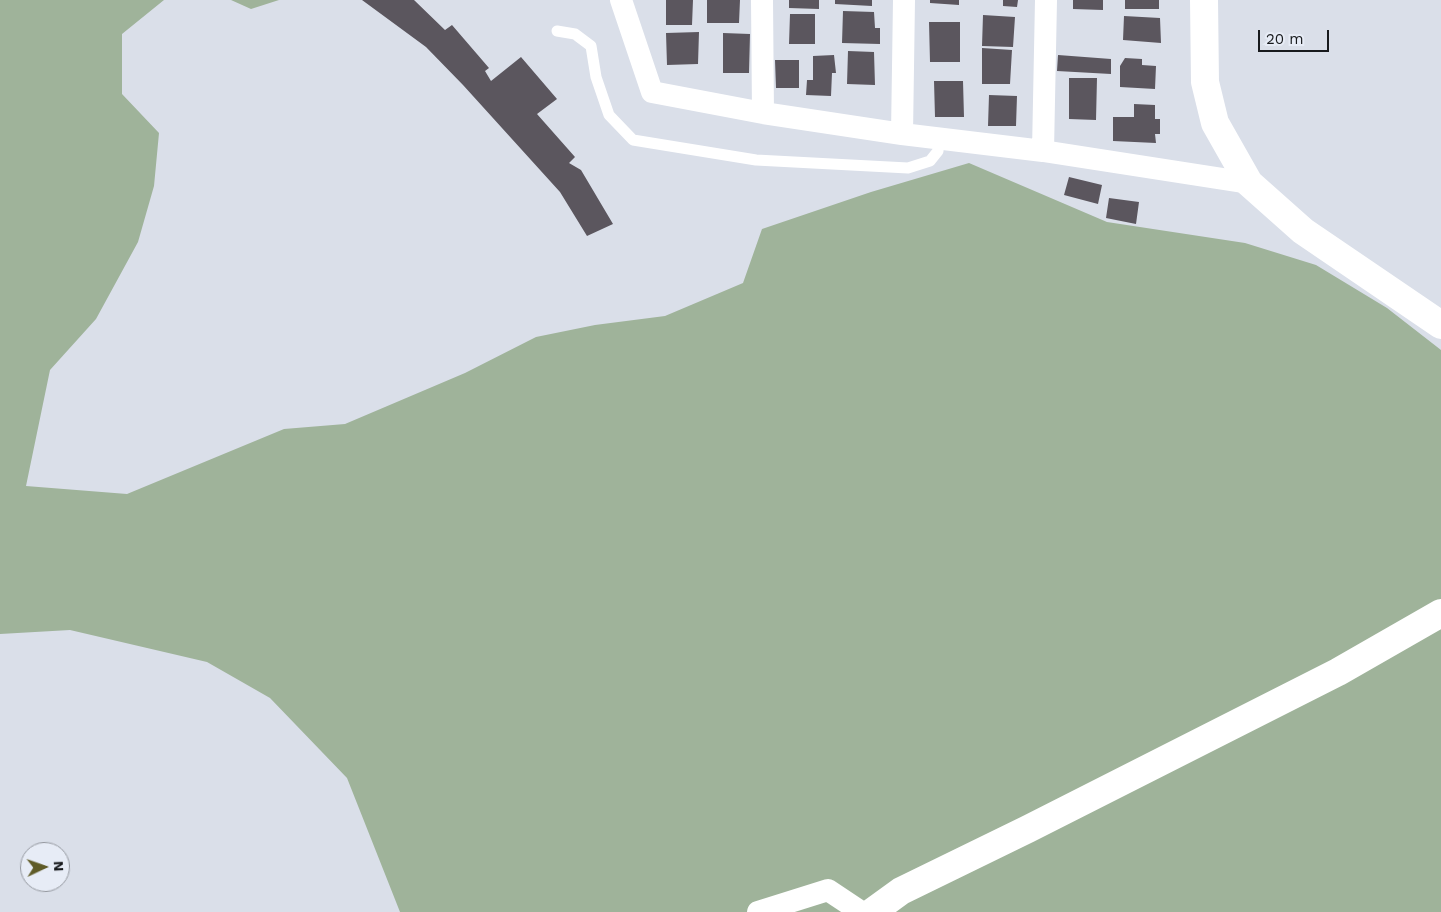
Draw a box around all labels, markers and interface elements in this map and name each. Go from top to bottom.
scale bar [1261,20,1332,52]
text: 20 m [1266,30,1304,48]
north arrow [20,842,70,892]
text: N [51,861,67,872]

